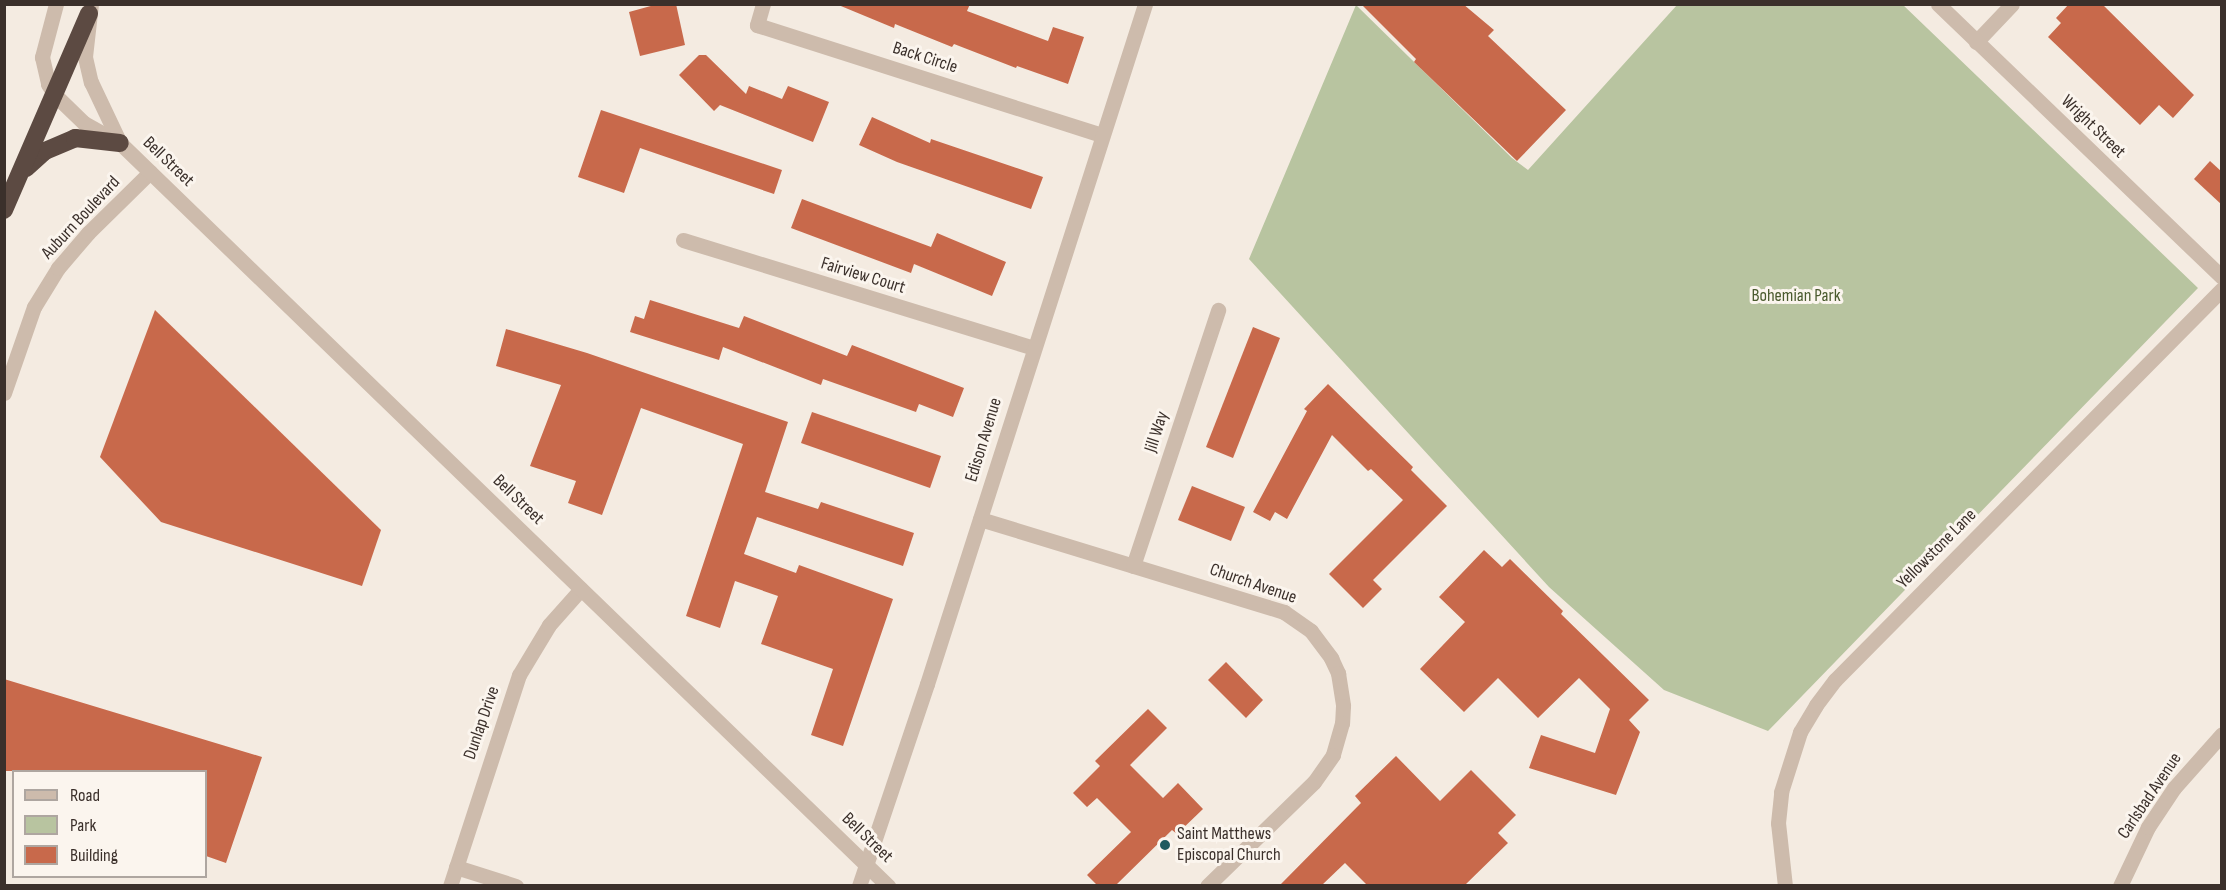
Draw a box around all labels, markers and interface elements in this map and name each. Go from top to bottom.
street label: Back Circle [890,37,960,79]
street label: Wright Street [2056,91,2130,163]
street label: Bell Street [138,132,198,192]
street label: Auburn Boulevard [37,172,125,264]
street label: Fairview Court [818,253,908,299]
park label: Bohemian Park [1751,285,1841,307]
street label: Edison Avenue [961,395,1007,485]
street label: Jill Way [1140,409,1174,455]
street label: Bell Street [488,470,548,530]
street label: Yellowstone Lane [1893,505,1981,593]
street label: Church Avenue [1207,559,1299,609]
street label: Dunlap Drive [459,684,505,762]
street label: Carlsbad Avenue [2113,749,2187,843]
legend [12,770,207,878]
text: Road [70,785,100,806]
street label: Bell Street [837,808,897,868]
text: Park [70,815,96,836]
place label: Saint Matthews Episcopal Church [1177,824,1281,866]
marker: Saint Matthews Episcopal Church [1158,838,1172,852]
text: Building [70,845,118,866]

